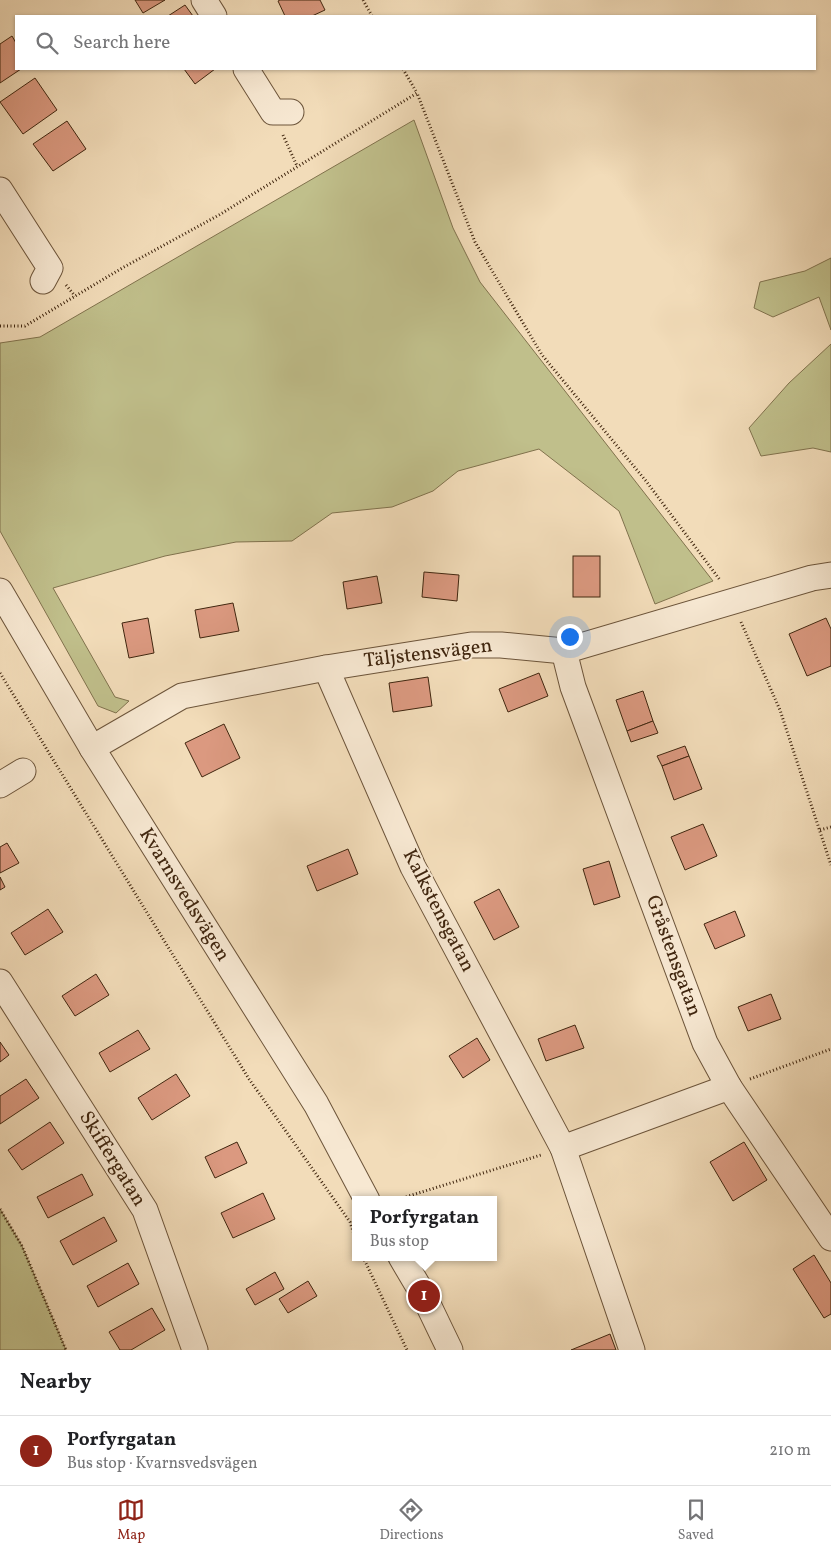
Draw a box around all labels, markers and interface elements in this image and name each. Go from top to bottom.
search box [15,15,816,70]
icon: search [33,29,61,57]
text: Search here [73,30,170,56]
your location [557,624,583,650]
street label: Täljstensvägen [362,632,494,676]
street label: Kvarnsvedsvägen [132,823,236,967]
street label: Kalkstensgatan [395,845,481,977]
street label: Gråstensgatan [638,891,708,1021]
street label: Skiffergatan [72,1106,152,1212]
popup [352,1196,497,1261]
text: Porfyrgatan [370,1205,479,1231]
text: Bus stop [370,1231,429,1253]
pin: 1 [408,1277,440,1315]
text: Nearby [20,1368,91,1397]
text: Porfyrgatan [67,1427,176,1453]
text: 1 [33,1440,39,1462]
text: 210 m [769,1440,811,1462]
text: Bus stop · Kvarnsvedsvägen [67,1453,258,1475]
tab: Map [117,1496,145,1545]
tab: Directions [379,1496,444,1545]
tab: Saved [678,1496,714,1545]

